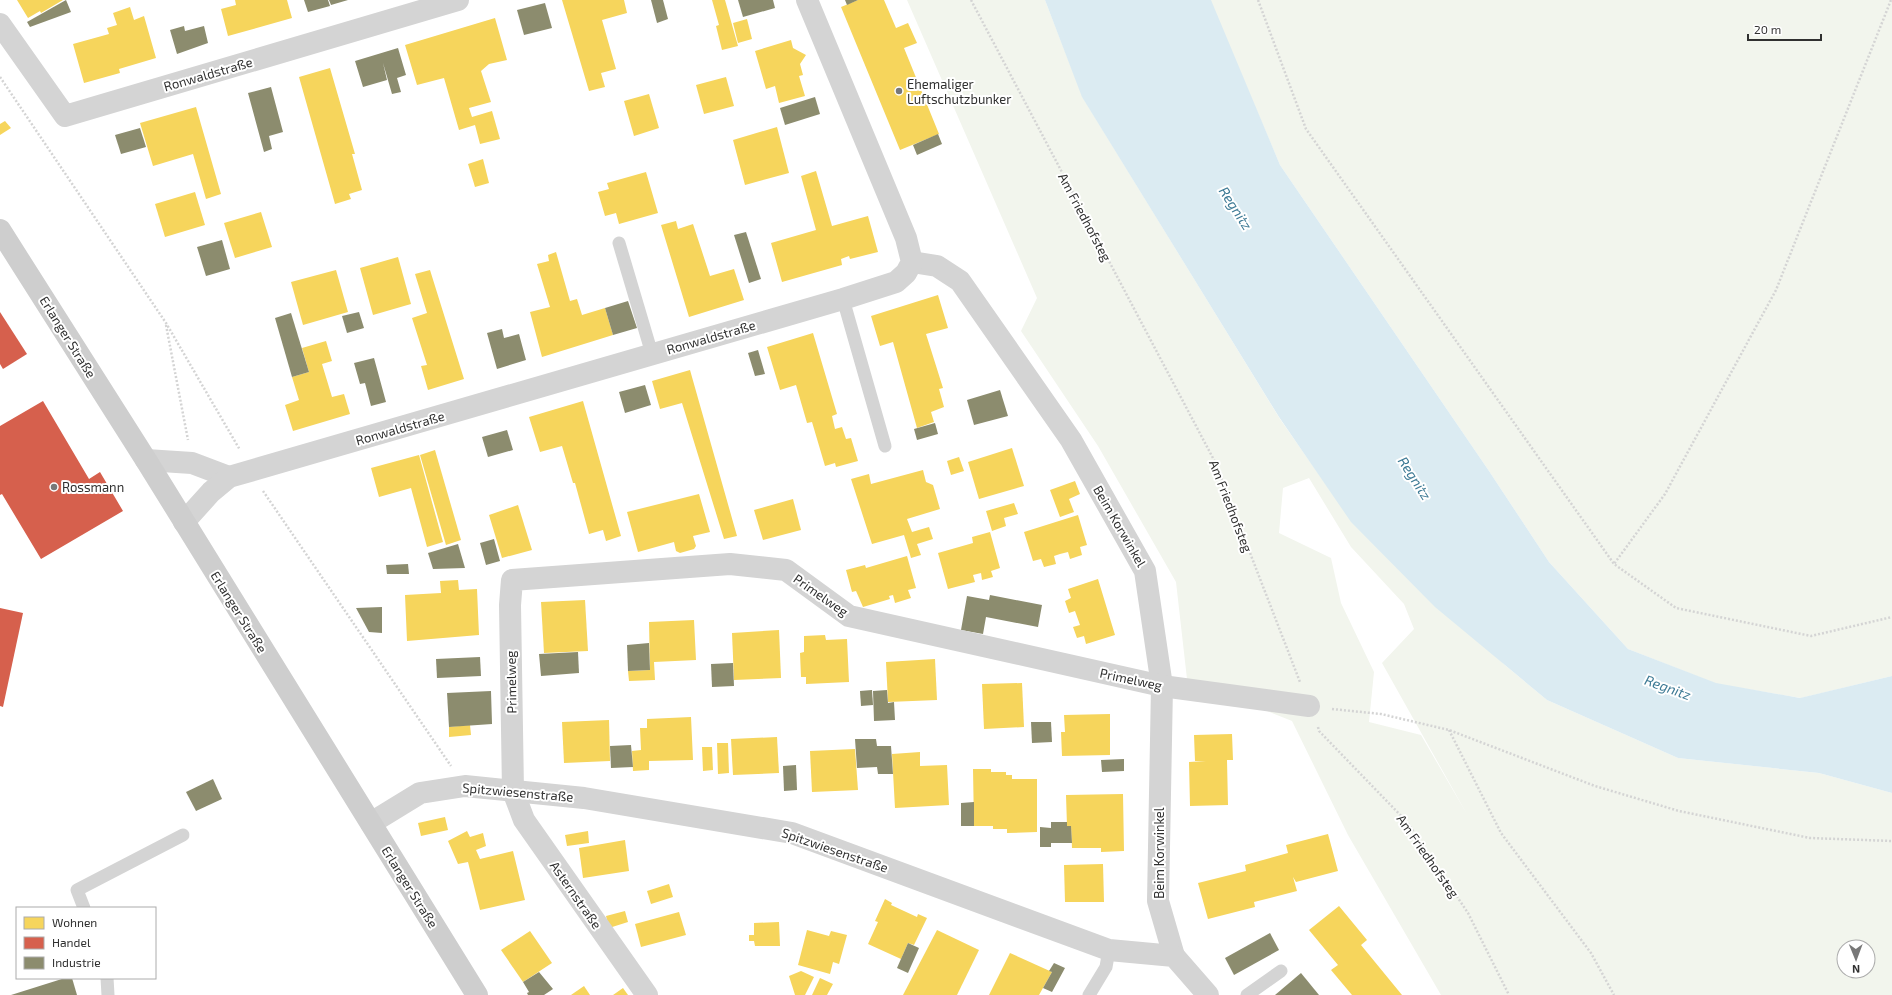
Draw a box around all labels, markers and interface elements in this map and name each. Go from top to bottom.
scale bar [1748,16,1821,42]
text: 20 m [1754,22,1781,36]
street label: Ronwaldstraße [162,54,254,94]
place label: Ehemaliger Luftschutzbunker [907,76,1011,107]
marker: Ehemaliger Luftschutzbunker [894,86,904,96]
street label: Am Friedhofsteg [1055,170,1115,264]
water label: Regnitz [1216,183,1256,233]
street label: Erlanger Straße [36,293,100,381]
street label: Ronwaldstraße [665,317,757,357]
street label: Ronwaldstraße [354,408,446,448]
water label: Regnitz [1395,453,1435,503]
street label: Am Friedhofsteg [1206,458,1256,554]
place label: Rossmann [62,479,124,495]
marker: Rossmann [49,482,59,492]
street label: Beim Korwinkel [1090,482,1150,570]
street label: Erlanger Straße [207,568,271,656]
street label: Primelweg [791,570,851,620]
street label: Primelweg [502,650,520,714]
street label: Primelweg [1098,665,1164,693]
water label: Regnitz [1643,671,1693,703]
street label: Spitzwiesenstraße [462,779,574,805]
street label: Beim Korwinkel [1151,807,1167,899]
street label: Am Friedhofsteg [1393,811,1463,901]
street label: Spitzwiesenstraße [780,824,890,876]
street label: Erlanger Straße [378,843,442,931]
street label: Asternstraße [547,858,605,932]
legend [16,907,156,979]
text: Wohnen [52,915,97,929]
text: Handel [52,935,91,949]
north arrow [1836,939,1876,979]
text: Industrie [52,955,101,969]
text: N [1852,963,1860,976]

